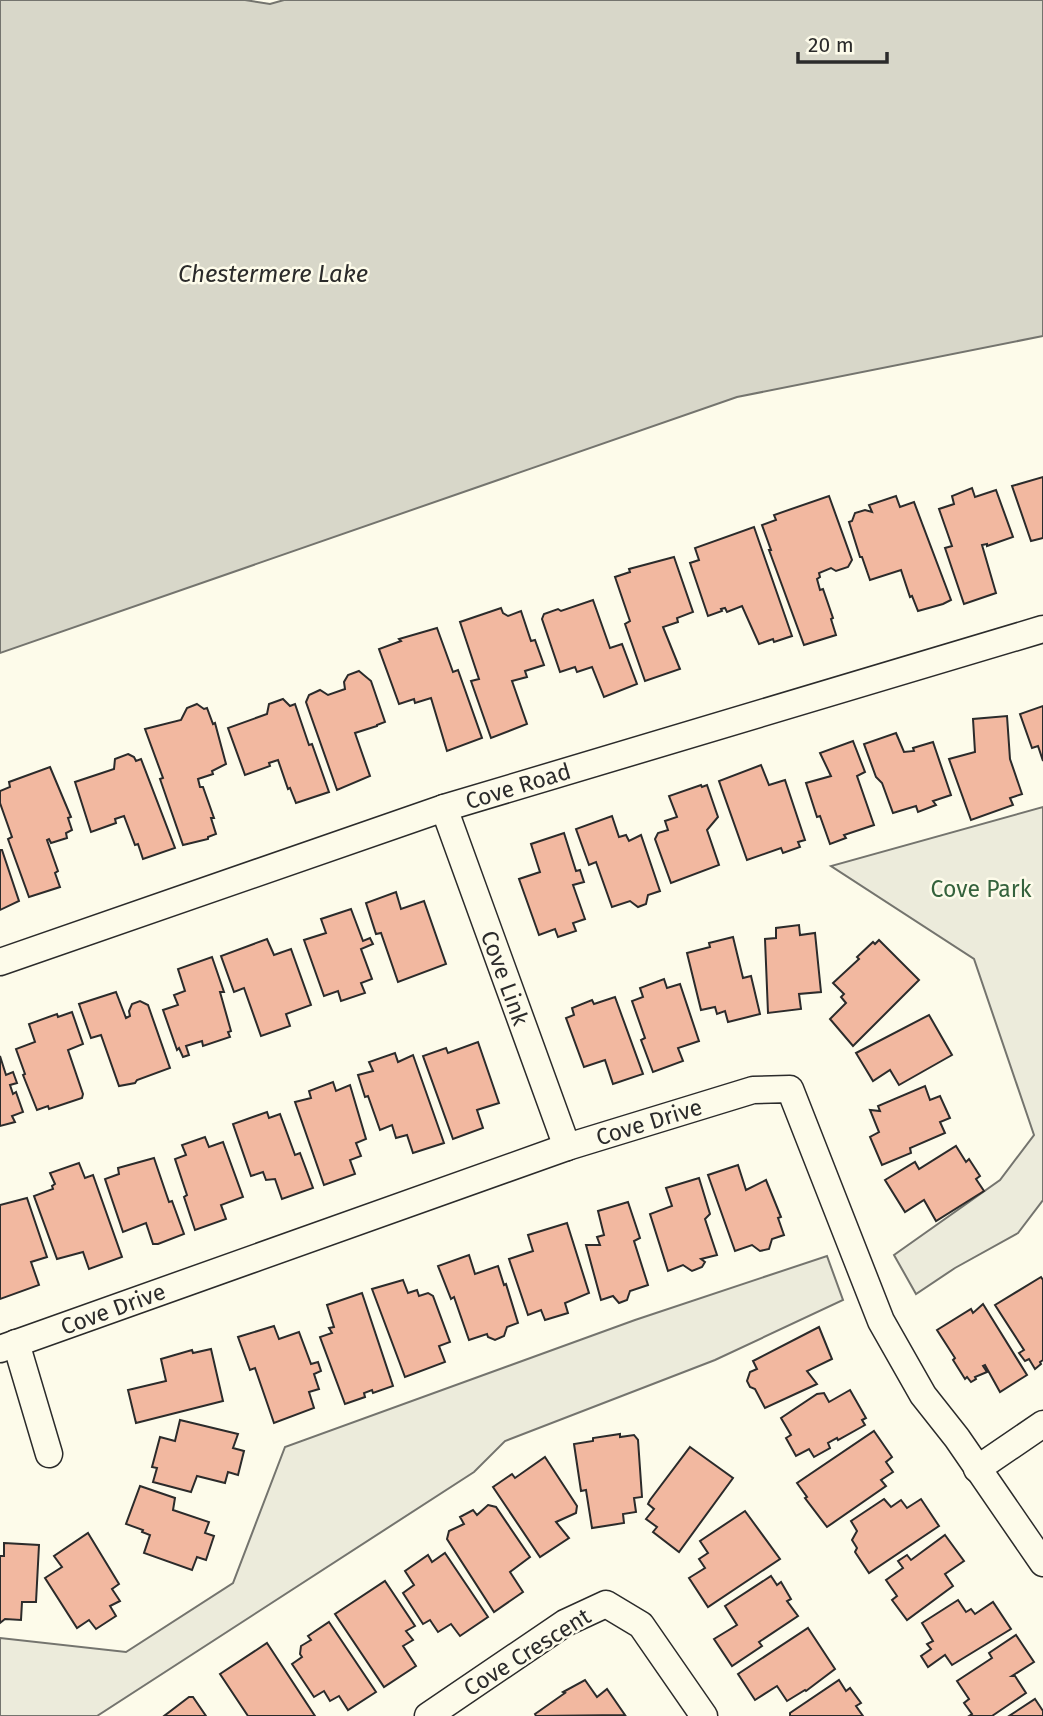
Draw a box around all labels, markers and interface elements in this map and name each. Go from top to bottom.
scale bar [798,21,887,65]
text: 20 m [808,32,854,58]
water label: Chestermere Lake [178,260,368,288]
street label: Cove Road [462,757,574,815]
park label: Cove Park [931,875,1032,903]
street label: Cove Link [475,927,535,1029]
street label: Cove Drive [593,1093,705,1151]
street label: Cove Drive [57,1277,169,1341]
street label: Cove Crescent [458,1601,596,1702]

